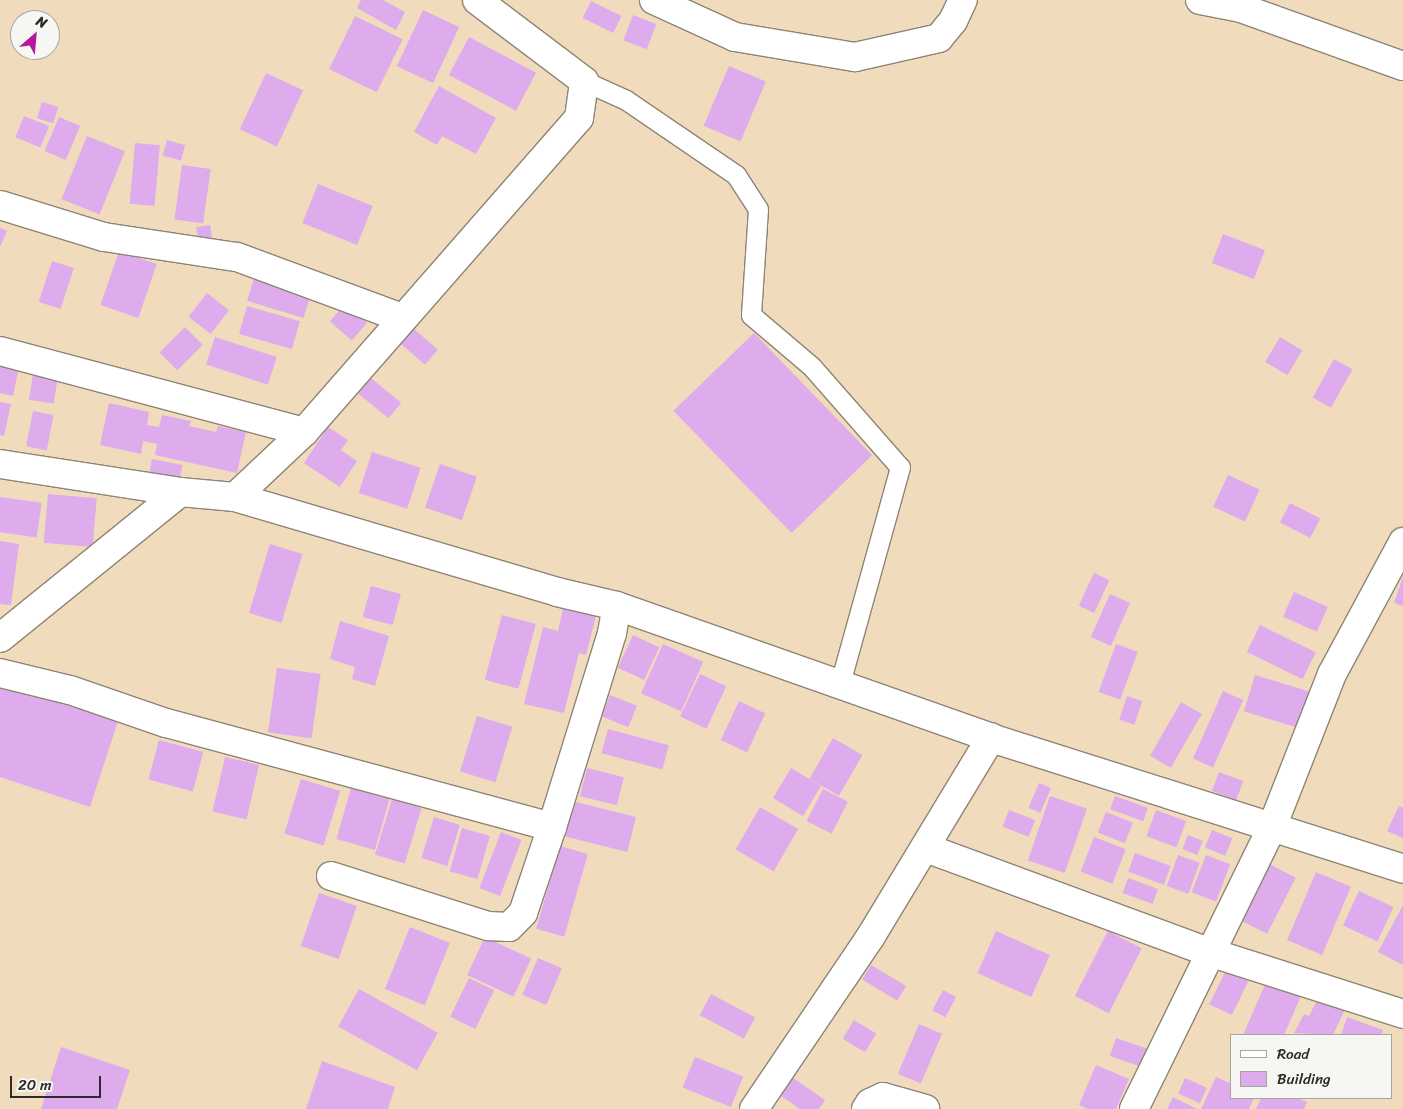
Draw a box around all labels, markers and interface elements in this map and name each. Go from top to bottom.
text: N [32,9,52,35]
north arrow [10,10,60,60]
legend [1230,1034,1393,1099]
text: Road [1277,1041,1309,1067]
scale bar [12,1066,104,1098]
text: Building [1277,1066,1331,1092]
text: 20 m [18,1072,52,1098]

